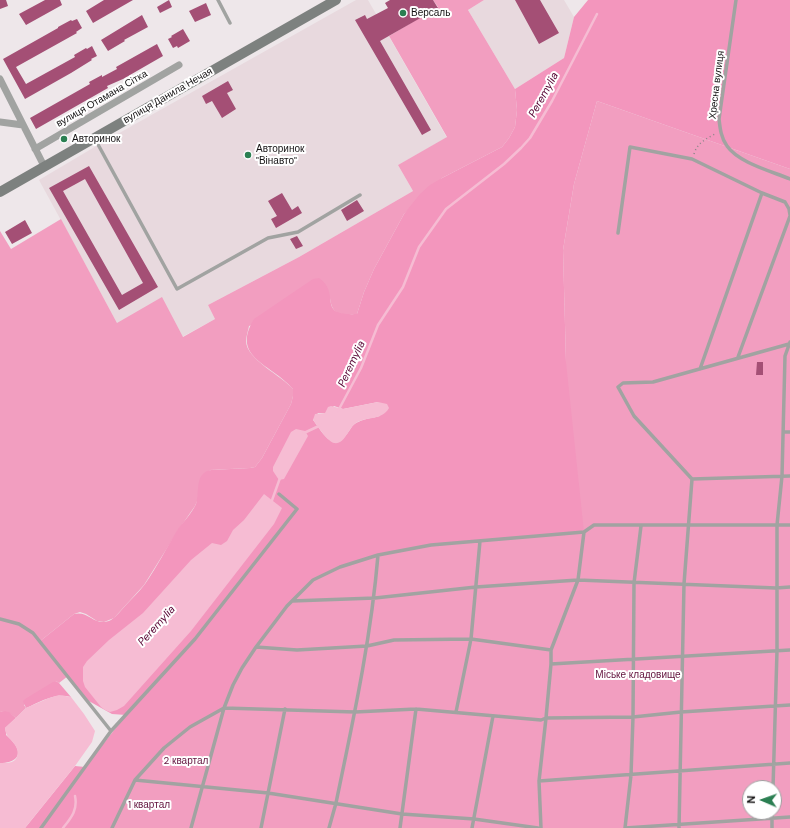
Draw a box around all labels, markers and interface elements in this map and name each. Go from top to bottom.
place label: Версаль [411,7,450,19]
marker: Версаль [398,8,408,18]
street label: Хресна вулиця [707,50,727,120]
street label: вулиця Данила Нечая [121,65,215,127]
street label: вулиця Отамана Сітка [54,68,150,130]
water label: Peremylia [526,70,562,120]
place label: Авторинок [72,133,120,145]
marker: Авторинок [59,134,69,144]
place label: Авторинок "Вінавто" [256,143,304,166]
marker: Авторинок "Вінавто" [243,150,253,160]
water label: Peremylia [336,339,368,389]
water label: Peremylia [136,603,178,649]
park label: Міське кладовище [595,669,681,681]
park label: 2 квартал [164,755,208,767]
north arrow [742,780,782,820]
text: N [744,795,758,804]
park label: 1 квартал [128,799,170,811]

